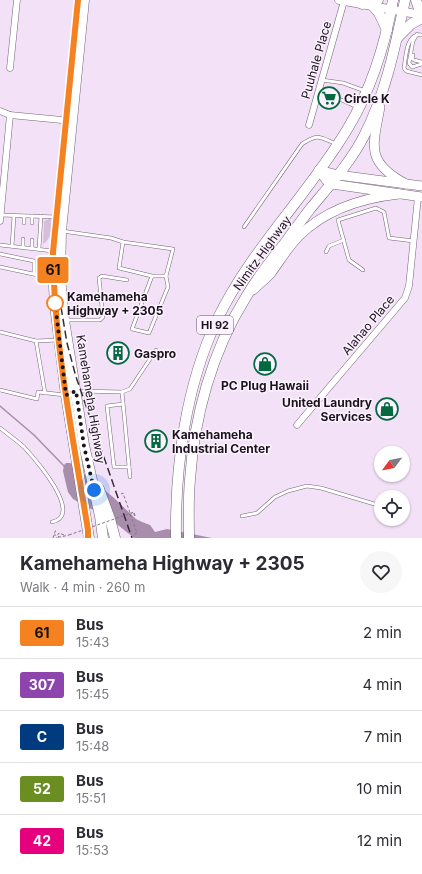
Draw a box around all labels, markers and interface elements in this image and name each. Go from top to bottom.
street label: Puuhale Place [298,19,334,101]
supermarket icon: Circle K [316,85,342,111]
place label: Circle K [344,91,390,106]
street label: Nimitz Highway [230,213,294,293]
line badge: 61 [35,257,71,283]
text: 61 [45,261,61,278]
place label: Kamehameha Highway + 2305 [67,289,164,318]
street label: Alahao Place [339,292,397,358]
marker: Kamehameha Highway + 2305 [46,294,64,312]
road number: HI 92 [197,316,233,334]
street label: Kamehameha Highway [73,333,109,465]
building icon: Gaspro [105,340,131,366]
place label: Gaspro [134,346,176,361]
shop icon: PC Plug Hawaii [252,351,278,377]
place label: PC Plug Hawaii [221,378,309,393]
place label: United Laundry Services [282,395,373,424]
shop icon: United Laundry Services [374,396,400,422]
place label: Kamehameha Industrial Center [172,427,270,456]
building icon: Kamehameha Industrial Center [143,428,169,454]
north arrow [374,446,410,482]
map controls [374,446,410,526]
your location [84,480,104,500]
button: locate [374,490,410,526]
button: heart [360,551,402,593]
text: Kamehameha Highway + 2305 [20,552,305,575]
text: Walk · 4 min · 260 m [20,579,145,595]
text: Bus [76,615,104,634]
text: 2 min [363,623,402,642]
text: 61 [34,624,50,641]
text: 15:43 [76,634,109,650]
text: Bus [76,667,104,686]
text: 4 min [362,675,402,694]
text: 307 [29,676,55,693]
text: 15:45 [76,686,109,702]
text: Bus [76,719,104,738]
text: 7 min [364,727,402,746]
text: C [37,728,47,745]
text: 15:48 [76,738,109,754]
text: Bus [76,771,104,790]
text: 10 min [357,779,402,798]
text: 52 [33,780,51,797]
text: 15:51 [76,790,106,806]
text: Bus [76,823,104,842]
text: 12 min [357,831,402,850]
text: 42 [33,832,51,849]
text: 15:53 [76,842,109,858]

